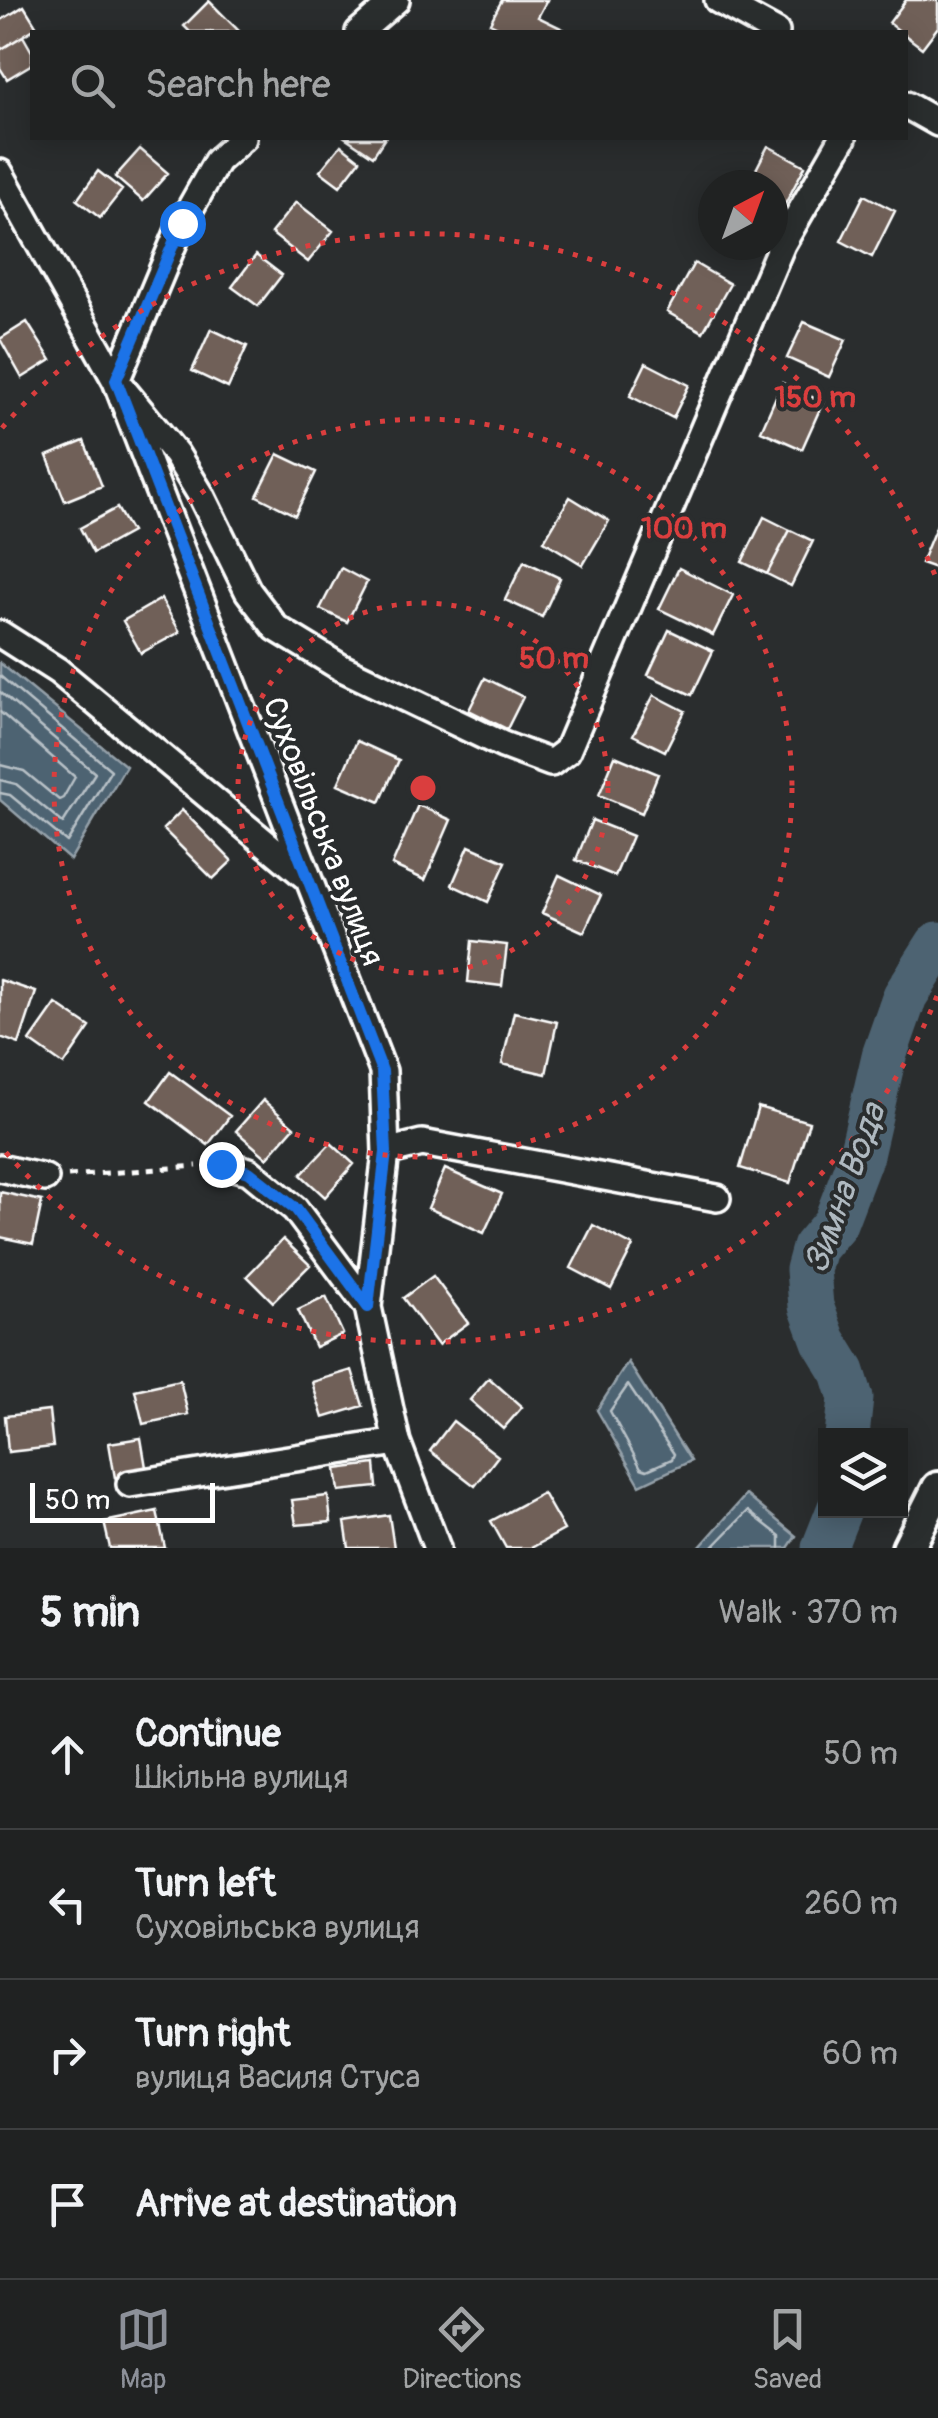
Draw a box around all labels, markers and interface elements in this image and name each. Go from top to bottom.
search box [30,30,908,140]
icon: search [65,58,120,113]
text: Search here [145,61,331,109]
north arrow [698,170,788,260]
route start [160,201,206,247]
text: 150 m [774,379,856,416]
text: 100 m [641,510,727,547]
text: 50 m [519,640,589,677]
street label: Суховільська вулиця [253,691,393,971]
centre of rings [405,770,441,806]
water label: Зимна Вода [794,1096,896,1279]
route end [199,1142,245,1188]
map controls [818,1428,908,1518]
button: layers [818,1428,908,1518]
scale bar [30,1478,215,1522]
text: 50 m [45,1483,110,1518]
text: 5 min [40,1587,140,1639]
text: Walk · 370 m [719,1593,898,1633]
text: Continue [135,1710,281,1758]
icon: ahead [40,1727,95,1782]
text: 50 m [823,1734,898,1774]
text: Шкільна вулиця [135,1758,348,1798]
text: Turn left [135,1860,276,1908]
icon: left [40,1877,95,1932]
text: 260 m [804,1884,898,1924]
text: Суховільська вулиця [135,1908,419,1948]
text: Turn right [135,2010,290,2058]
icon: right [40,2027,95,2082]
text: 60 m [822,2034,898,2074]
text: вулиця Василя Стуса [135,2058,420,2098]
icon: arrive [40,2177,95,2232]
text: Arrive at destination [135,2180,457,2228]
tab: Map [116,2302,171,2397]
tab: Directions [402,2302,521,2397]
tab: Saved [753,2302,822,2397]

